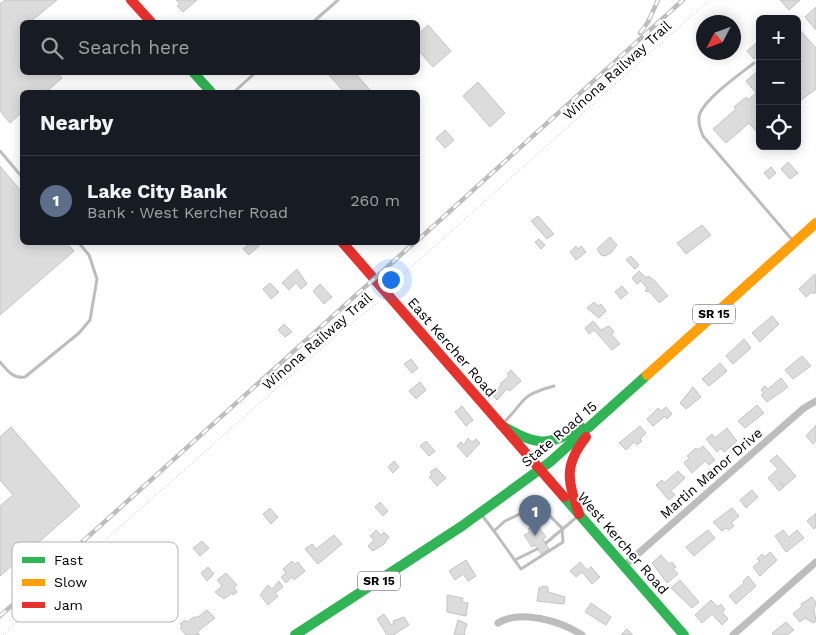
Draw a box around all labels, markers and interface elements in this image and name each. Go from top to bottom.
north arrow [696,15,741,60]
map controls [756,15,801,150]
button: + [756,15,801,60]
street label: Winona Railway Trail [560,17,675,123]
search box [20,20,420,75]
icon: search [38,34,66,62]
text: Search here [78,36,189,59]
button: − [756,60,801,105]
button: locate [756,105,801,150]
text: Nearby [40,110,113,135]
text: Lake City Bank [87,180,227,203]
text: 1 [53,191,59,210]
text: 260 m [350,191,400,210]
text: Bank · West Kercher Road [87,203,288,222]
your location [378,267,404,293]
street label: Winona Railway Trail [259,289,375,393]
street label: East Kercher Road [405,294,499,400]
road number: SR 15 [693,304,735,324]
street label: State Road 15 [518,398,600,470]
street label: Martin Manor Drive [657,424,765,522]
street label: West Kercher Road [574,489,672,597]
pin: 1 [519,495,551,536]
legend [12,542,178,622]
text: Fast [54,552,83,568]
road number: SR 15 [358,572,400,590]
text: Slow [54,574,87,590]
text: Jam [54,597,83,613]

